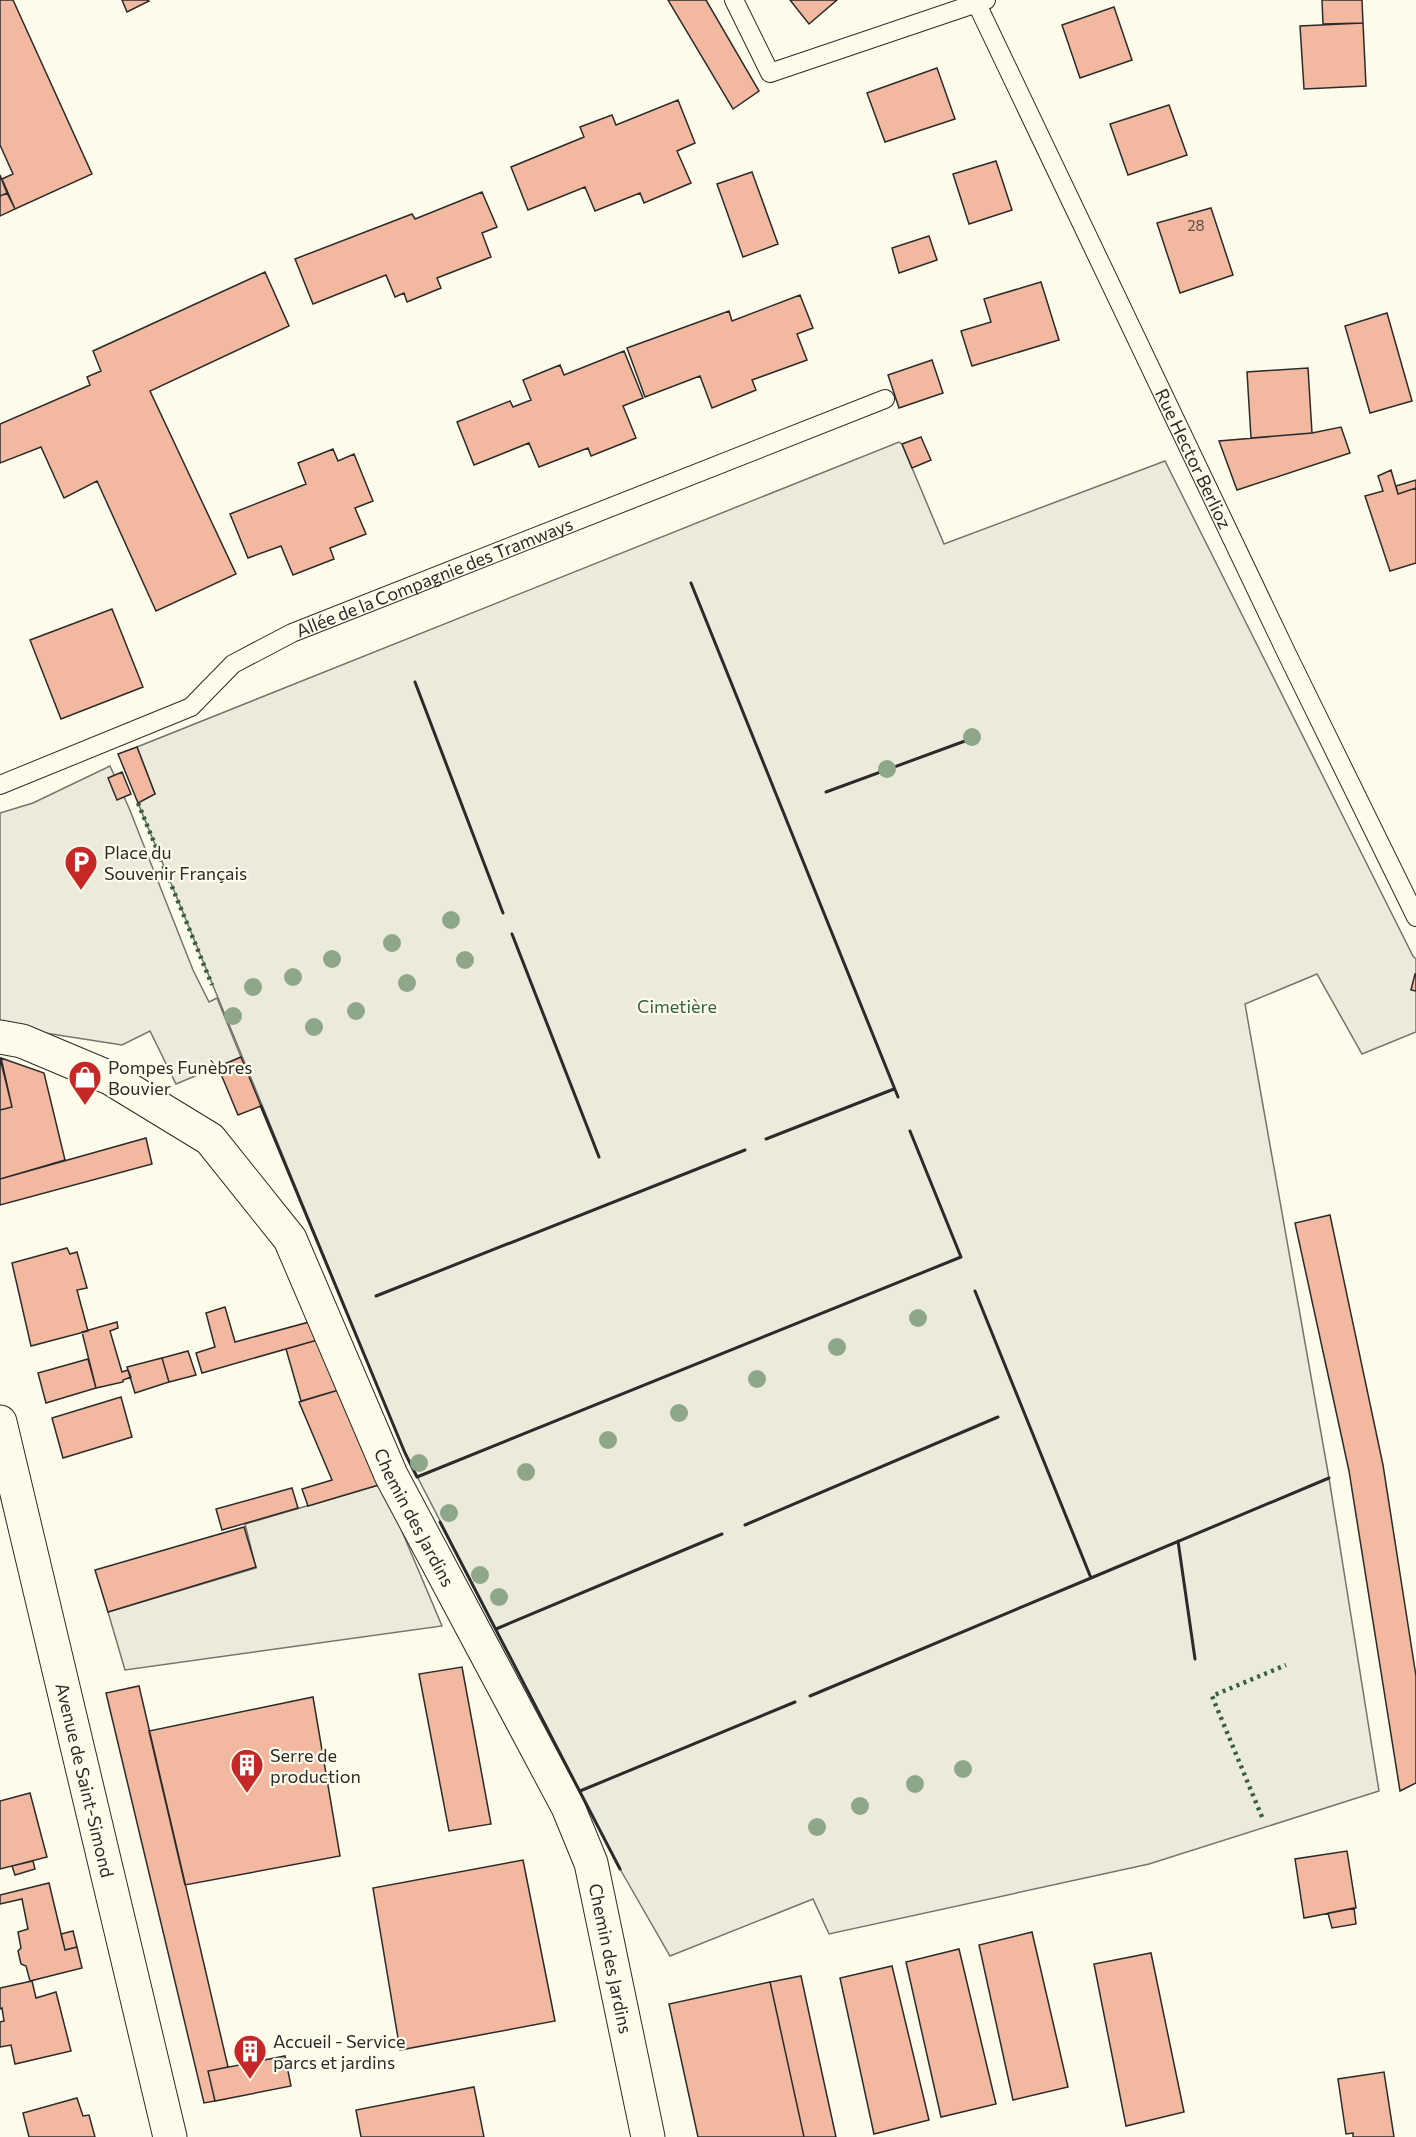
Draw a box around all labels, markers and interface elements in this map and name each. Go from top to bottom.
house number: 28 [1187,216,1205,234]
street label: Rue Hector Berlioz [1151,385,1237,532]
street label: Allée de la Compagnie des Tramways [293,512,576,641]
place label: Place du Souvenir Français [104,841,247,884]
parking icon: Place du Souvenir Français [63,844,99,891]
park label: Cimetière [637,995,717,1017]
place label: Pompes Funèbres Bouvier [108,1056,252,1099]
shop icon: Pompes Funèbres Bouvier [67,1059,103,1106]
street label: Chemin des Jardins [370,1445,459,1590]
street label: Avenue de Saint-Simond [51,1681,119,1879]
place label: Serre de production [270,1744,361,1787]
building icon: Serre de production [229,1747,265,1794]
street label: Chemin des Jardins [585,1881,637,2036]
place label: Accueil - Service parcs et jardins [273,2030,406,2073]
building icon: Accueil - Service parcs et jardins [232,2033,268,2080]

